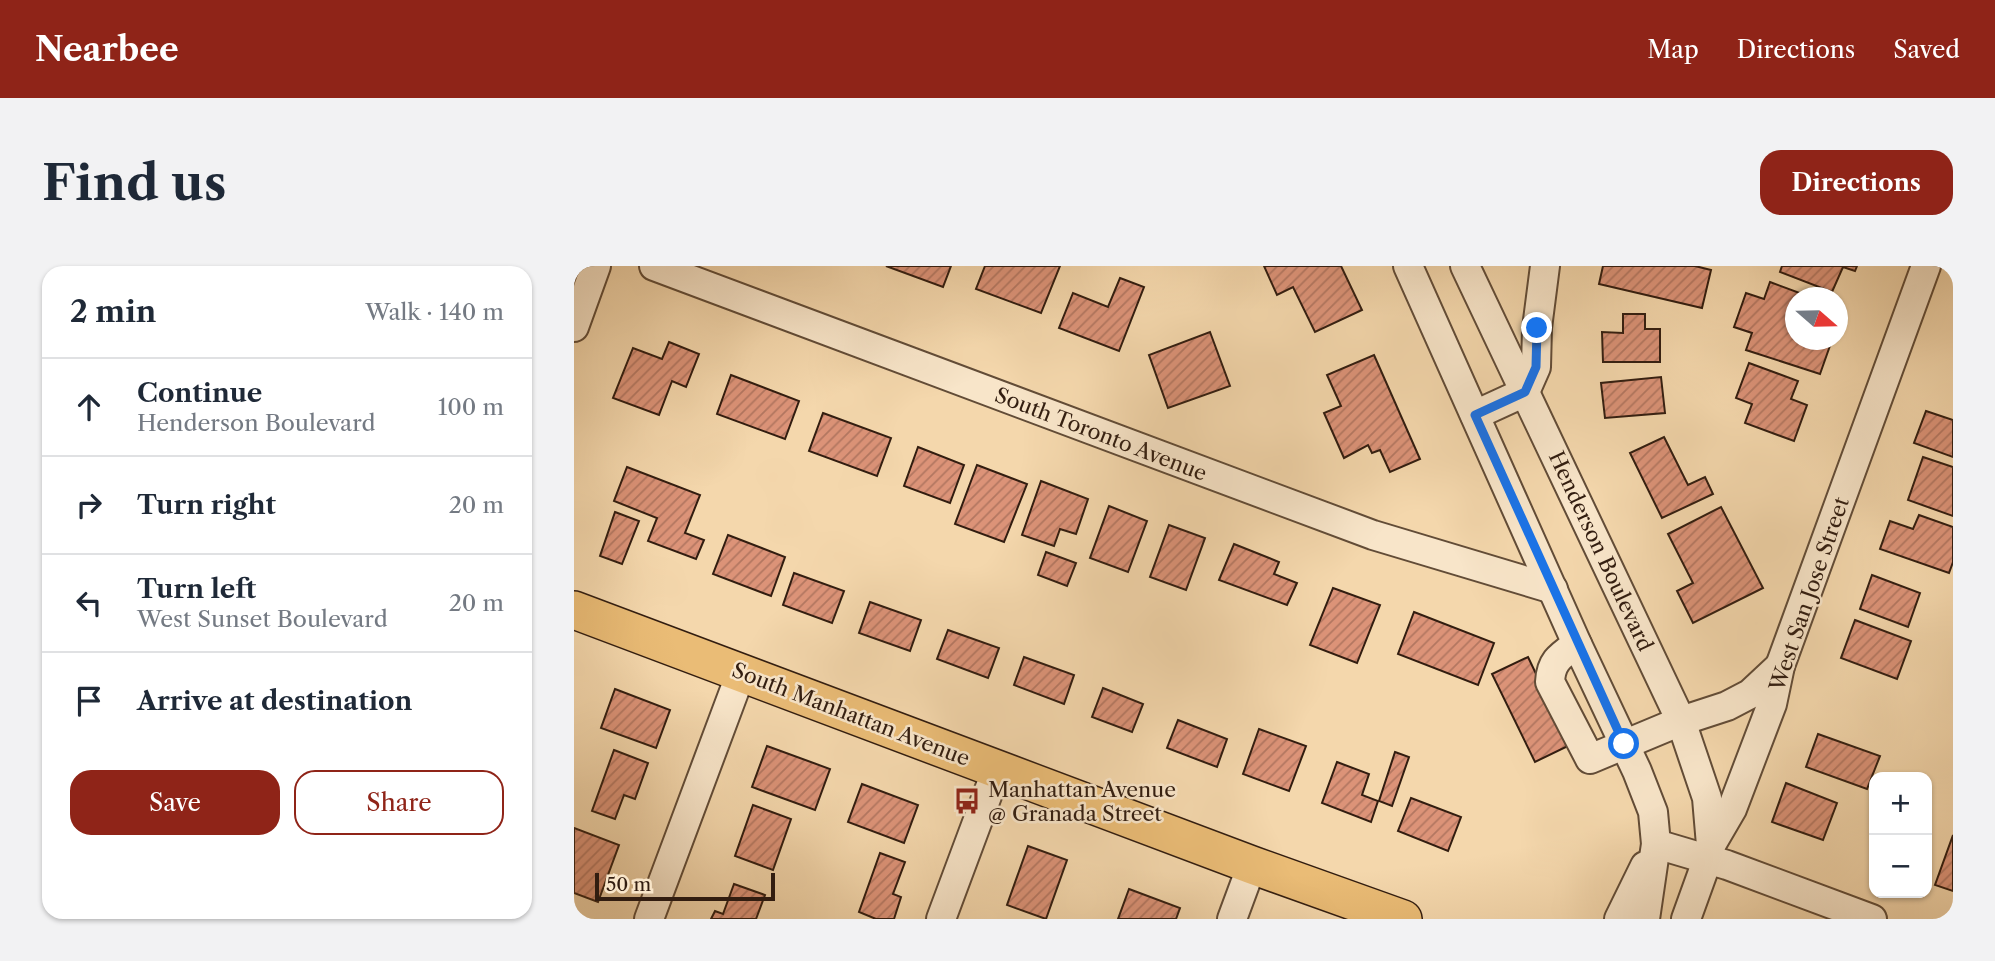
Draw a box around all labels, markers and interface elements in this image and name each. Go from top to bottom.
text: Nearbee [35,29,179,70]
text: Map [1647,35,1699,64]
text: Directions [1737,35,1855,64]
text: Saved [1893,35,1960,64]
button: Directions [1760,150,1953,215]
text: Find us [42,152,226,213]
north arrow [1785,287,1848,350]
text: 2 min [70,293,156,330]
text: Walk · 140 m [365,298,504,326]
route end [1521,312,1552,343]
text: Continue [137,377,262,409]
street label: South Toronto Avenue [992,382,1210,486]
icon: ahead [70,388,108,426]
text: 100 m [438,393,504,421]
text: Henderson Boulevard [137,409,376,437]
street label: Henderson Boulevard [1544,447,1658,655]
icon: right [70,486,108,524]
text: Turn right [137,489,276,521]
text: 20 m [449,491,504,519]
street label: West San Jose Street [1764,493,1854,695]
text: Turn left [137,573,256,605]
icon: left [70,584,108,622]
text: 20 m [449,589,504,617]
text: West Sunset Boulevard [137,605,388,633]
street label: South Manhattan Avenue [729,657,973,771]
icon: arrive [70,682,108,720]
text: Arrive at destination [137,685,412,717]
route start [1608,728,1639,759]
button: Save [70,770,280,835]
button: Share [294,770,504,835]
map controls [1869,772,1932,898]
button: + [1869,772,1932,835]
place label: Manhattan Avenue @ Granada Street [988,777,1176,826]
bus stop icon: Manhattan Avenue @ Granada Street [952,786,982,816]
button: − [1869,835,1932,898]
scale bar [595,870,775,902]
text: 50 m [606,873,651,896]

